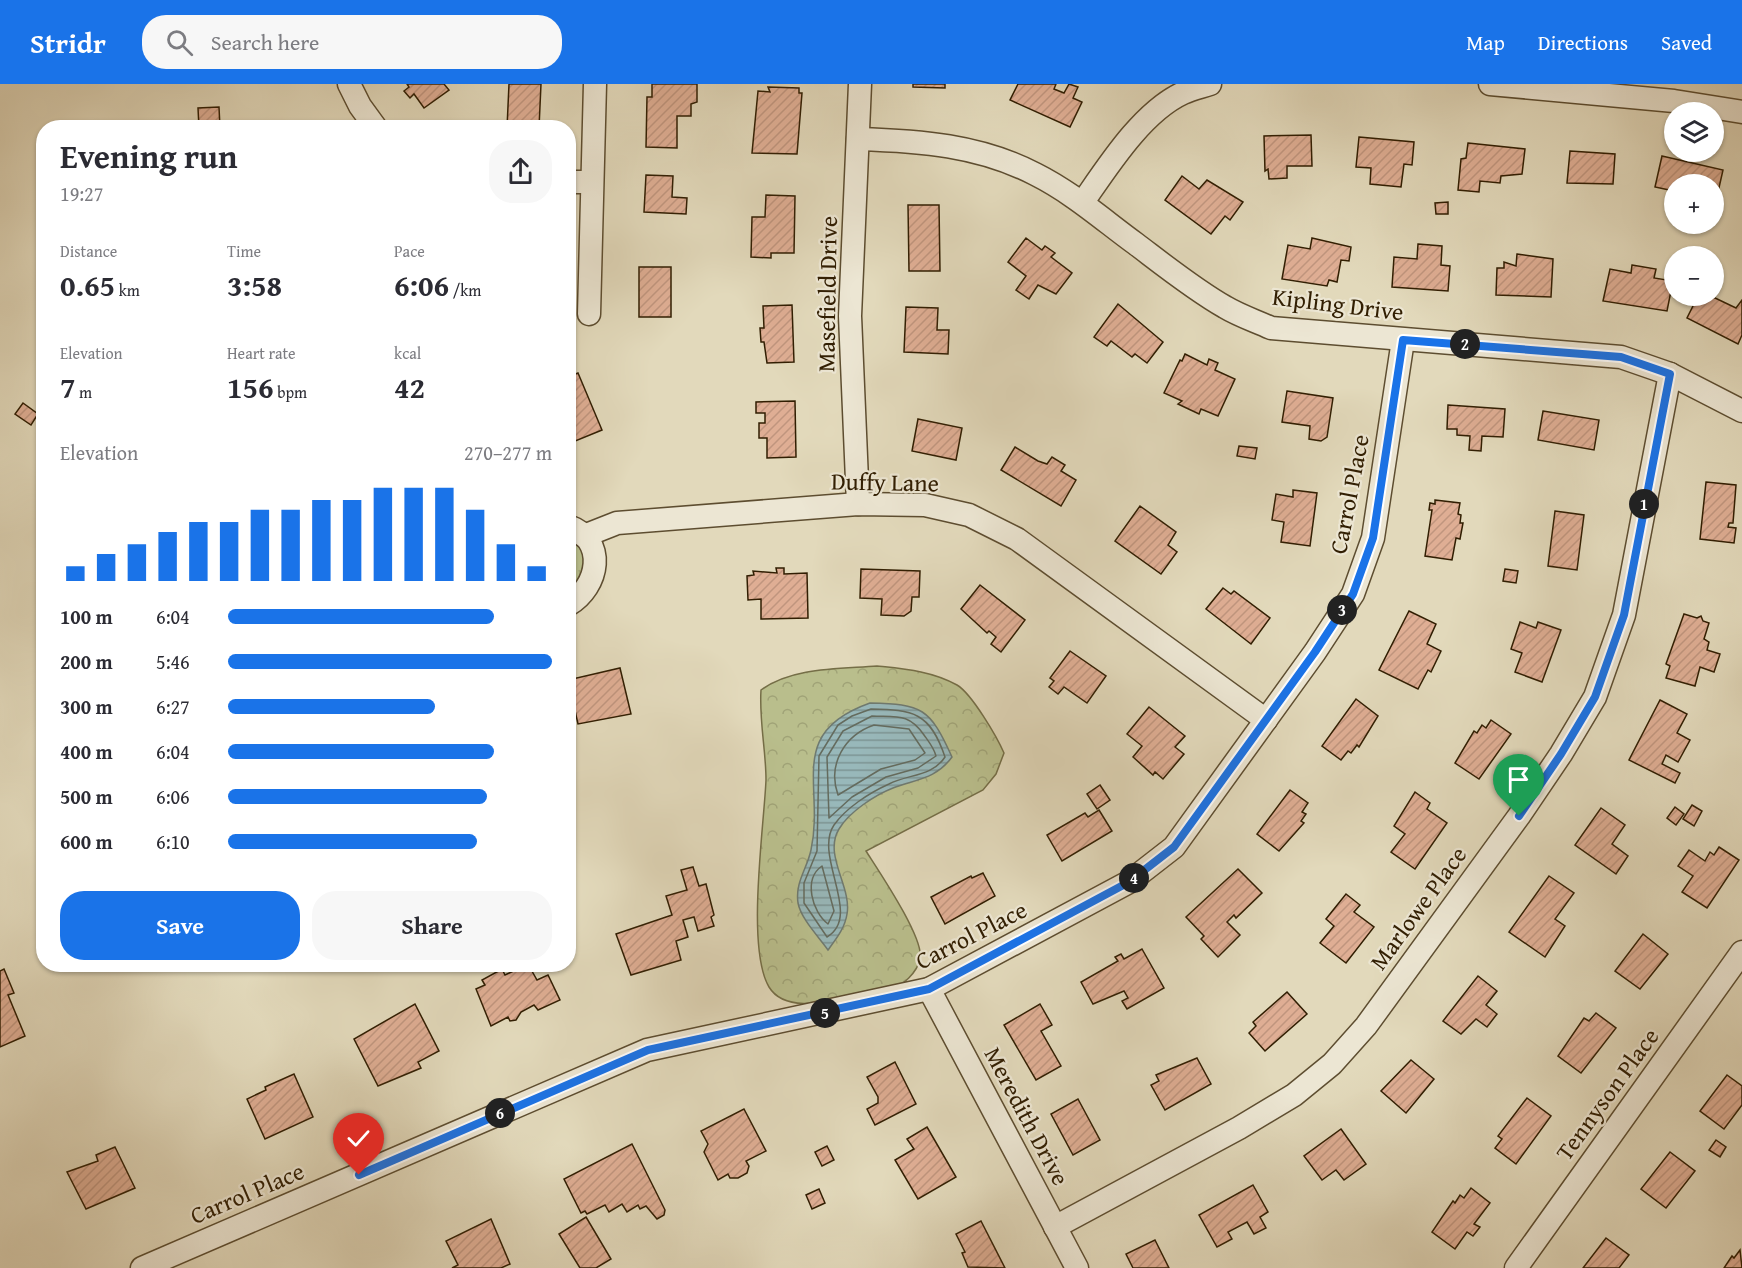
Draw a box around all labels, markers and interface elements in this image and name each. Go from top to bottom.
search box [142,15,562,69]
text: Stridr [30,22,106,63]
icon: search [163,26,196,59]
text: Search here [211,26,319,58]
text: Map [1466,27,1505,58]
text: Directions [1538,27,1628,58]
text: Saved [1661,27,1712,58]
map controls [1664,102,1724,306]
button: layers [1664,102,1724,162]
text: Evening run [60,132,237,180]
button: share [489,140,552,203]
button: + [1664,174,1724,234]
text: 19:27 [60,179,103,208]
street label: Masefield Drive [808,216,846,372]
text: Distance [60,239,117,263]
text: Time [227,239,261,263]
text: Pace [394,239,425,263]
button: − [1664,246,1724,306]
text: 0.65 [60,263,115,307]
text: 3:58 [227,263,282,307]
text: 6:06 [394,263,449,307]
text: km [115,278,140,302]
text: /km [449,278,481,302]
street label: Kipling Drive [1270,279,1406,329]
pin: 2 [1450,329,1480,359]
text: 2 [1461,332,1469,356]
text: Elevation [60,341,123,365]
text: Heart rate [227,341,296,365]
text: kcal [394,341,421,365]
text: 7 [60,365,76,409]
text: 156 [227,365,274,409]
text: 42 [394,365,425,409]
text: m [76,380,92,404]
text: bpm [274,380,307,404]
street label: Carrol Place [1320,431,1378,557]
text: Elevation [60,438,138,467]
text: 270–277 m [464,438,552,467]
street label: Duffy Lane [831,464,939,500]
pin: 1 [1629,489,1659,519]
text: 1 [1640,492,1648,516]
pin: 3 [1327,595,1357,625]
text: 3 [1338,598,1346,622]
text: 100 m [60,602,113,631]
text: 6:04 [156,602,190,631]
text: 200 m [60,647,113,676]
text: 5:46 [156,647,190,676]
text: 300 m [60,692,113,721]
text: 6:27 [156,692,190,721]
text: 400 m [60,737,113,766]
text: 6:04 [156,737,190,766]
pin [1493,754,1544,816]
icon: arrive [1502,763,1535,796]
text: 500 m [60,782,113,811]
text: 6:06 [156,782,190,811]
text: 600 m [60,827,113,856]
text: 6:10 [156,827,190,856]
street label: Marlowe Place [1361,839,1475,977]
pin: 4 [1119,863,1149,893]
text: 4 [1130,866,1138,890]
button: Save [60,891,300,960]
button: Share [312,891,552,960]
street label: Carrol Place [909,892,1033,978]
pin: 5 [810,998,840,1028]
text: 5 [821,1001,829,1025]
street label: Tennyson Place [1547,1021,1667,1167]
street label: Meredith Drive [976,1041,1078,1191]
pin: 6 [485,1098,515,1128]
text: 6 [496,1101,504,1125]
pin [333,1113,384,1175]
icon: check [342,1122,375,1155]
street label: Carrol Place [184,1153,310,1233]

